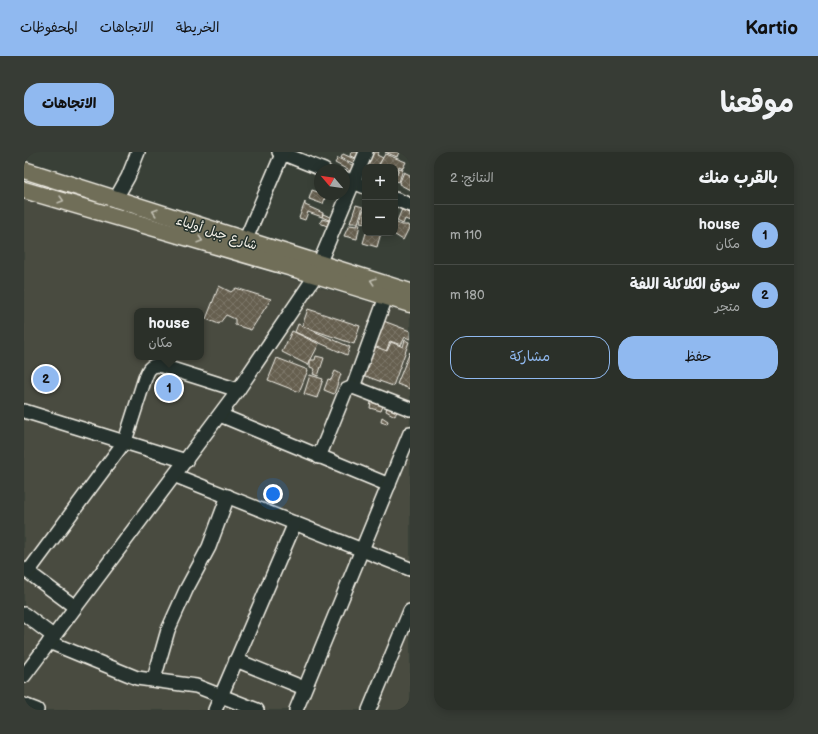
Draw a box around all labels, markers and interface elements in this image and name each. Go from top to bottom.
text: Kartio [745,17,798,40]
text: المحفوظات [20,19,78,36]
text: الاتجاهات [100,19,154,36]
text: الخريطة [176,19,219,36]
button: الاتجاهات [24,83,114,126]
text: موقعنا [720,87,794,120]
north arrow [314,164,350,200]
map controls [362,164,398,236]
button: + [362,164,398,200]
text: بالقرب منك [699,168,778,188]
text: النتائج: 2 [450,170,494,186]
one-way arrow [58,195,65,204]
button: − [362,200,398,236]
one-way arrow [152,208,159,217]
street label: شارع جبل أولياء [174,212,259,255]
text: house [699,215,740,234]
text: 110 m [450,227,482,243]
text: 1 [762,227,768,243]
one-way arrow [196,235,203,244]
text: مكان [716,236,740,252]
text: سوق الكلاكلة اللفة [630,275,740,294]
one-way arrow [369,277,376,286]
text: 180 m [450,287,485,303]
text: 2 [761,287,769,303]
text: متجر [715,299,740,315]
popup [134,308,204,360]
text: house [148,314,190,333]
text: مكان [148,335,173,351]
button: مشاركة [450,336,610,379]
button: حفظ [618,336,778,379]
pin: 2 [33,364,59,394]
pin: 1 [156,373,182,403]
your location [263,484,283,504]

